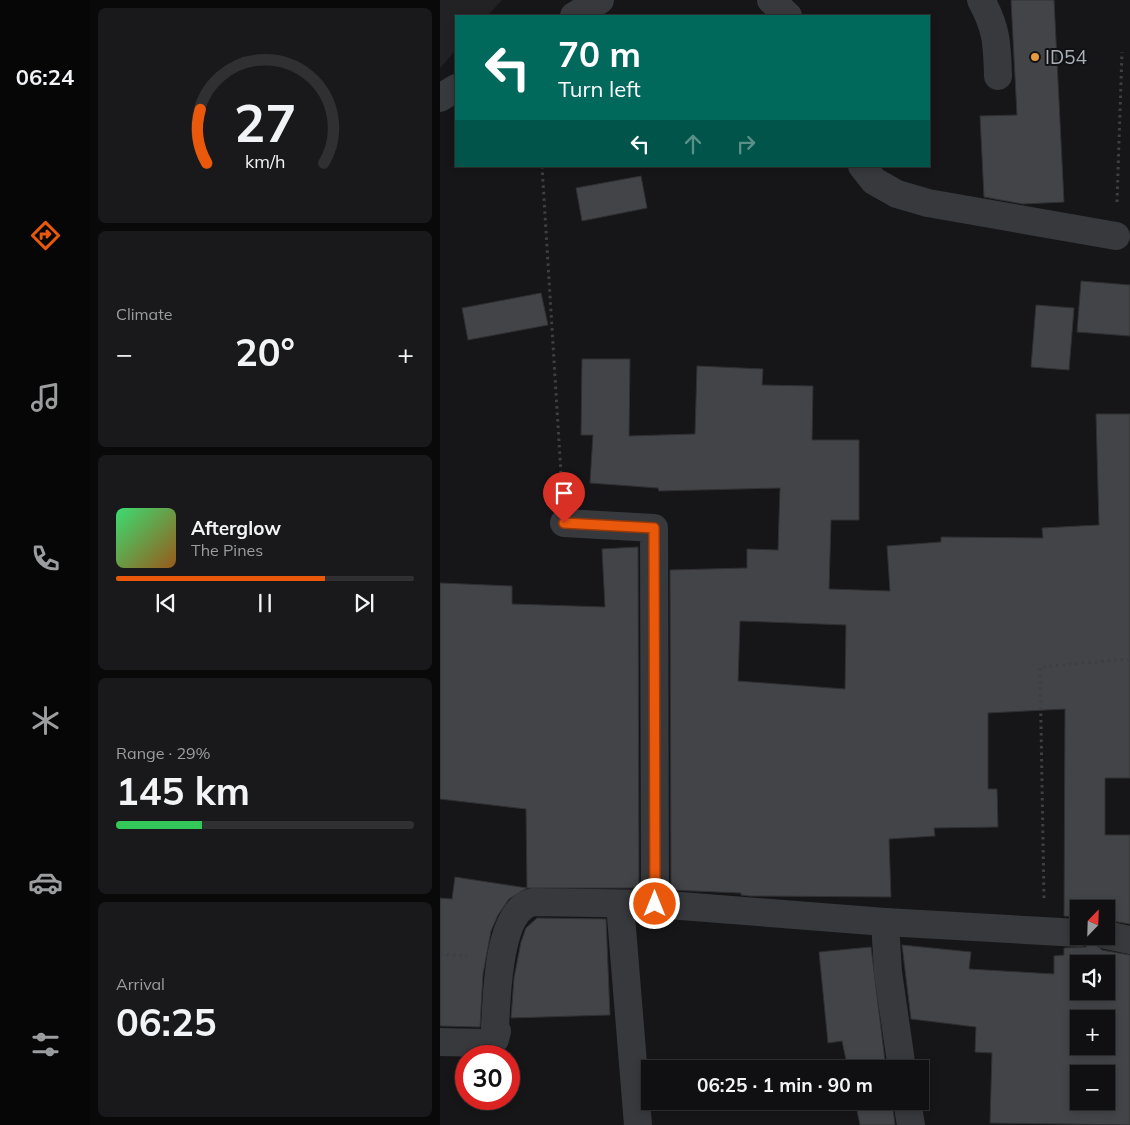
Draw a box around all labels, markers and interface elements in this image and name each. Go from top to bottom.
text: 70 m [558,32,641,76]
icon: left [475,35,540,100]
place label: ID54 [1045,45,1087,69]
marker: ID54 [1029,51,1041,63]
text: 06:24 [16,63,74,91]
text: Turn left [558,75,641,103]
text: 27 [234,90,296,155]
icon: left [626,130,654,158]
icon: ahead [679,130,707,158]
icon: right [732,130,760,158]
text: km/h [245,150,285,172]
icon: directions [28,218,63,253]
text: Climate [116,304,172,324]
text: 20° [235,328,295,376]
text: − [116,336,133,371]
text: + [397,336,414,371]
icon: music [28,380,63,415]
pin [543,472,585,523]
icon: arrive [550,479,578,507]
text: Afterglow [191,516,281,540]
text: The Pines [191,540,263,560]
icon: phone [28,541,63,576]
icon: previous [152,589,180,617]
icon: pause [251,589,279,617]
icon: next [350,589,378,617]
icon: climate [28,703,63,738]
text: Range · 29% [116,743,211,763]
text: 145 km [116,767,250,815]
icon: car [28,865,63,900]
position arrow [628,877,680,929]
north arrow [1070,900,1115,945]
map controls [1070,900,1115,1110]
button: sound [1070,955,1115,1000]
text: Arrival [116,974,165,994]
text: 06:25 [116,998,217,1046]
button: + [1070,1010,1115,1055]
icon: filters [28,1027,63,1062]
speed limit sign: 30 [455,1045,520,1110]
button: − [1070,1065,1115,1110]
text: 06:25 · 1 min · 90 m [697,1073,873,1097]

